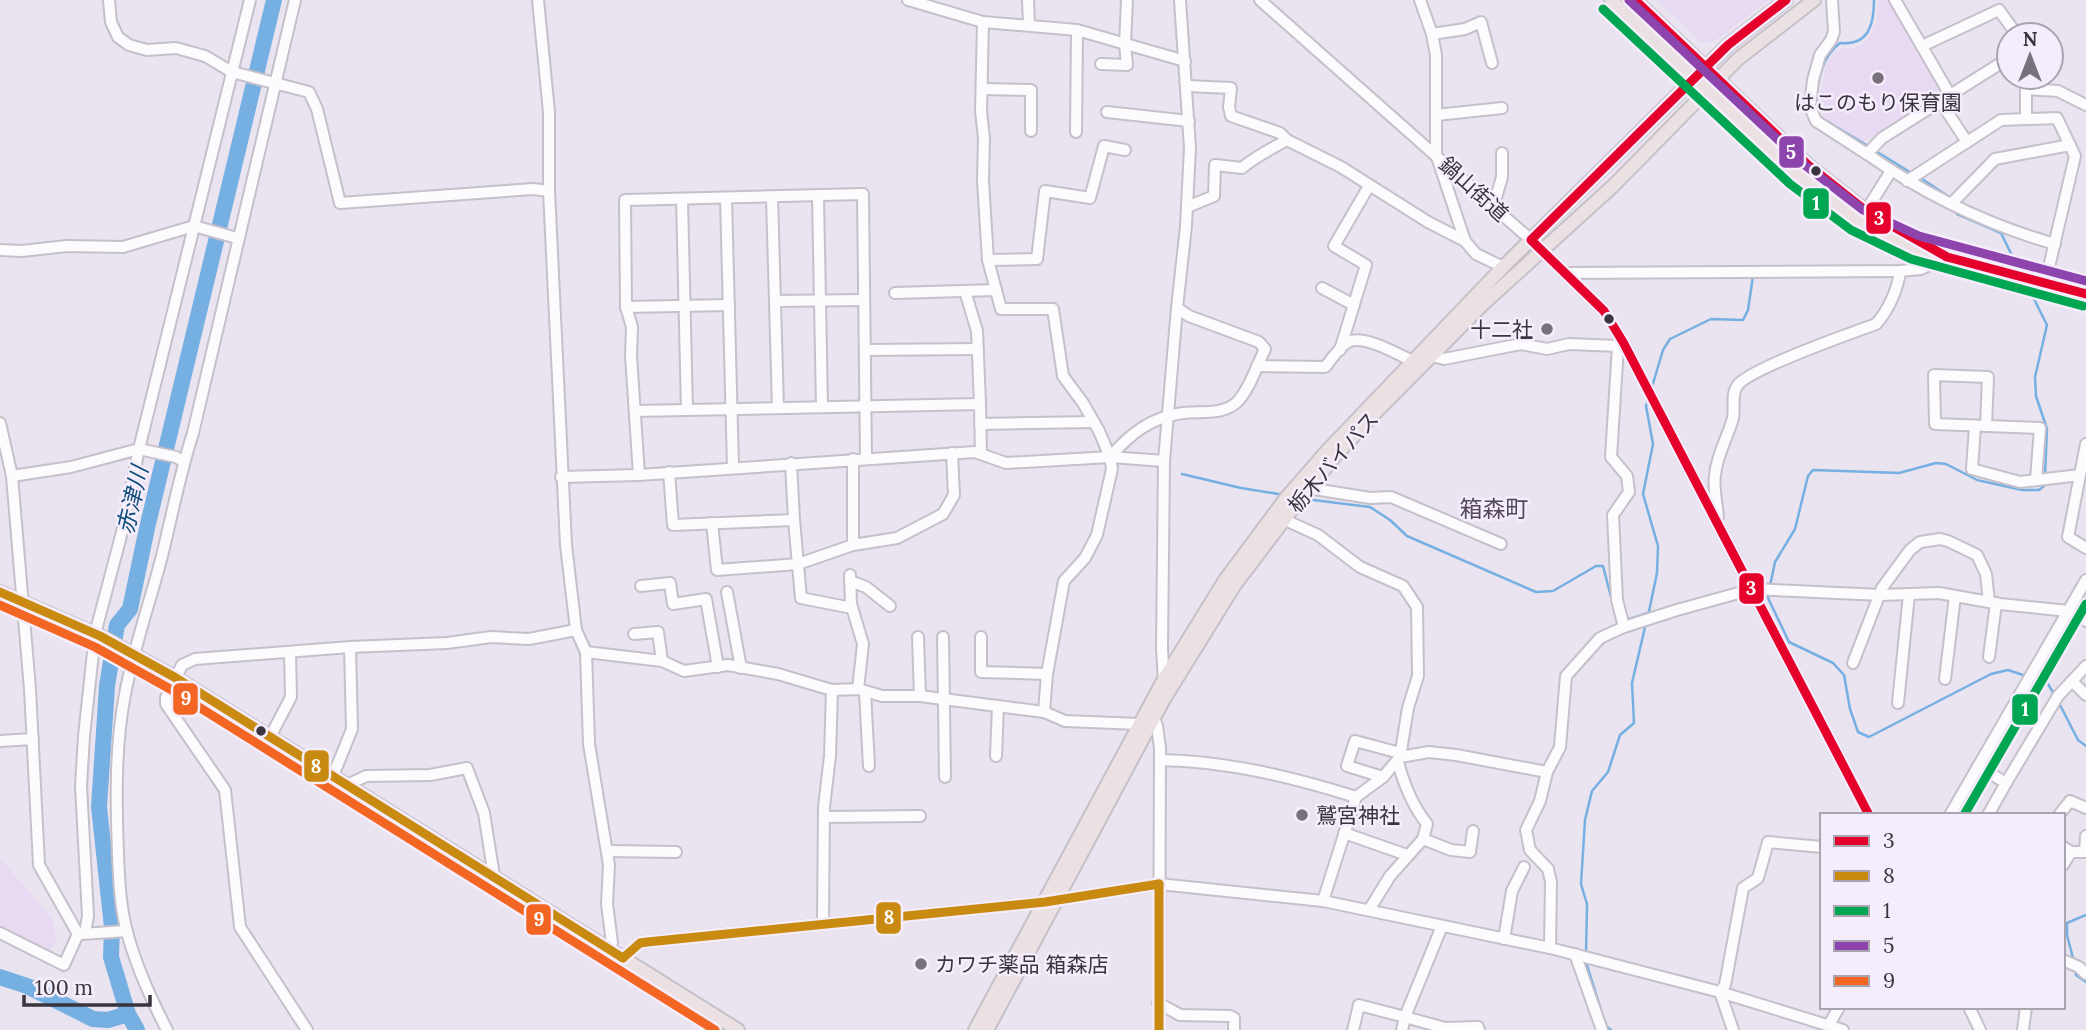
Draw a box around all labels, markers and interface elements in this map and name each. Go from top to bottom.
north arrow [1995,21,2065,91]
text: N [2023,27,2038,51]
marker: はこのもり保育園 [1870,70,1886,86]
place label: はこのもり保育園 [1794,89,1962,116]
line badge: 5 [1778,135,1805,169]
text: 5 [1786,140,1796,164]
street label: 鍋山街道 [1434,151,1514,227]
unlabelled marker [1809,164,1823,178]
line badge: 1 [1802,187,1830,220]
text: 1 [1812,191,1820,215]
line badge: 3 [1865,201,1892,235]
text: 3 [1874,206,1884,230]
unlabelled marker [1602,312,1616,326]
place label: 十二社 [1470,316,1533,343]
marker: 十二社 [1539,321,1555,337]
street label: 栃木バイパス [1282,406,1384,518]
water label: 赤津川 [110,460,155,537]
district label: 箱森町 [1460,494,1529,523]
line badge: 3 [1738,572,1765,605]
text: 3 [1746,576,1756,600]
line badge: 9 [172,682,199,716]
text: 9 [181,686,192,710]
line badge: 1 [2011,693,2039,726]
text: 1 [2021,697,2029,721]
unlabelled marker [254,724,268,738]
line badge: 8 [303,749,330,783]
text: 8 [311,754,322,778]
place label: 鷲宮神社 [1316,802,1400,829]
marker: 鷲宮神社 [1294,807,1310,823]
legend [1820,813,2065,1009]
text: 3 [1883,827,1895,854]
text: 8 [1883,862,1895,889]
text: 1 [1883,897,1891,924]
line badge: 8 [875,901,902,935]
line badge: 9 [525,903,552,936]
text: 8 [884,905,895,929]
text: 9 [534,907,545,931]
text: 5 [1883,932,1894,959]
place label: カワチ薬品 箱森店 [935,951,1109,978]
marker: カワチ薬品 箱森店 [913,956,929,972]
scale bar [24,964,150,1008]
text: 9 [1883,967,1895,994]
text: 100 m [35,974,93,1001]

